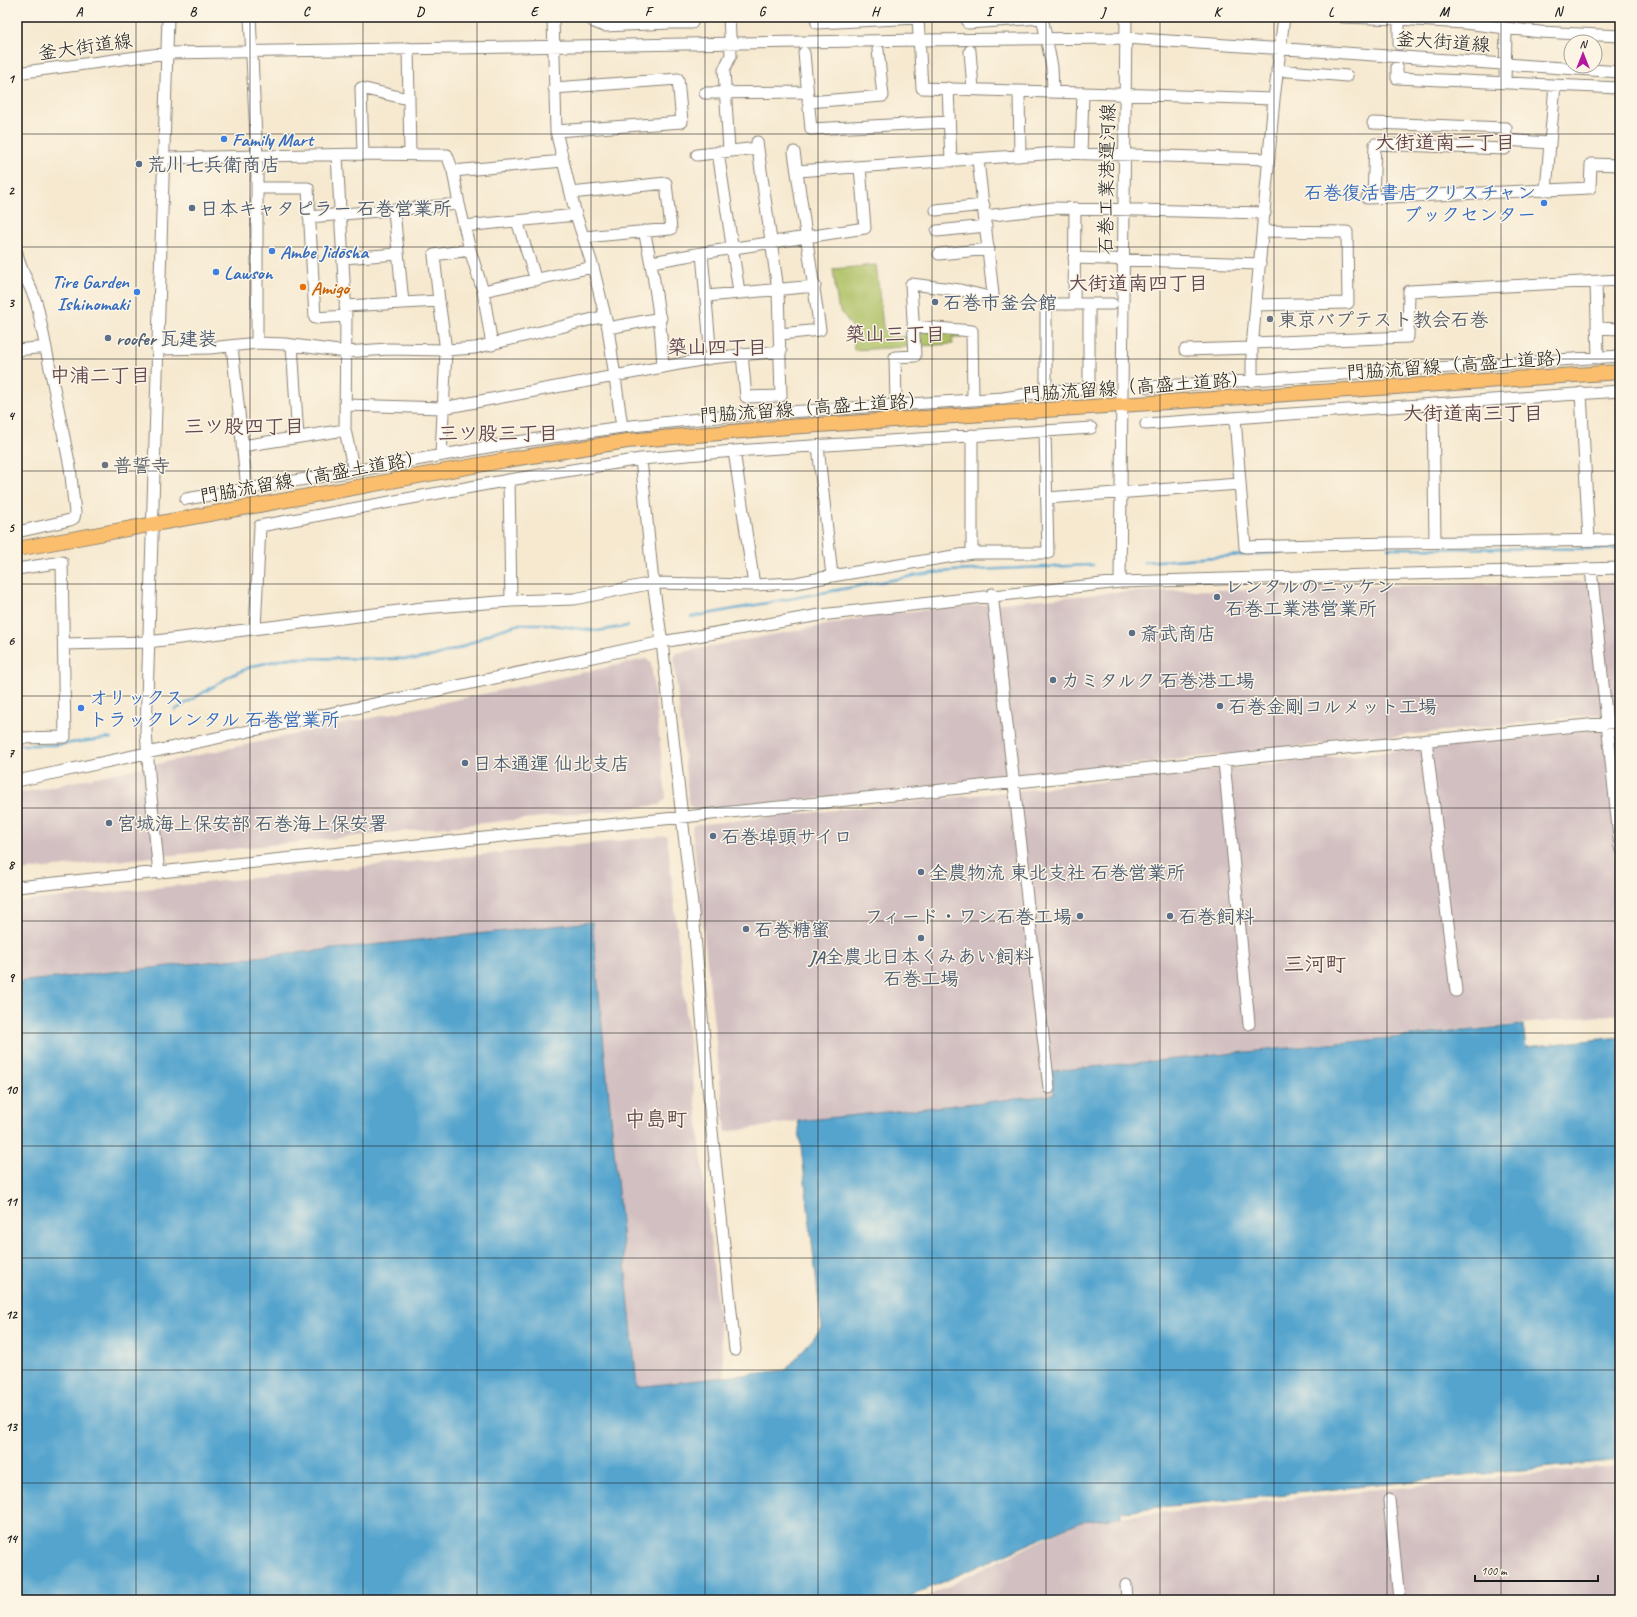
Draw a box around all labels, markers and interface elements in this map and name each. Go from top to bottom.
text: A [76,4,84,20]
text: B [190,4,198,20]
text: C [303,4,311,20]
text: D [416,4,425,20]
text: E [531,4,540,20]
text: F [645,4,654,20]
text: G [759,4,767,20]
text: H [871,4,881,20]
text: I [986,4,995,20]
text: J [1100,4,1107,20]
text: K [1214,4,1224,20]
text: L [1328,4,1335,20]
text: M [1439,4,1450,20]
text: N [1554,4,1565,20]
street label: 釜大街道線 [1395,27,1491,57]
street label: 釜大街道線 [36,28,134,65]
north arrow [1563,34,1603,74]
text: N [1580,37,1589,51]
text: 1 [8,71,16,87]
street label: 石巻工業港運河線 [1094,103,1120,255]
place label: Family Mart [232,128,315,152]
district label: 大街道南二丁目 [1375,130,1515,155]
marker: Family Mart [219,134,229,144]
place label: 荒川七兵衛商店 [147,153,280,177]
marker: 荒川七兵衛商店 [134,159,144,169]
place label: 石巻復活書店 クリスチャン ブックセンター [1304,181,1536,227]
text: 2 [8,183,15,199]
place label: 日本キャタピラー 石巻営業所 [200,197,452,221]
marker: 石巻復活書店 クリスチャン ブックセンター [1539,198,1549,208]
marker: 日本キャタピラー 石巻営業所 [187,203,197,213]
place label: Ambe Jidōsha [280,240,369,264]
marker: Ambe Jidōsha [267,246,277,256]
place label: Lawson [224,261,274,285]
marker: Lawson [211,267,221,277]
place label: Tire Garden Ishinomaki [52,270,131,316]
district label: 大街道南四丁目 [1068,271,1208,296]
place label: Amigo [311,276,351,300]
marker: Amigo [298,282,308,292]
marker: Tire Garden Ishinomaki [132,287,142,297]
place label: 石巻市釜会館 [943,291,1057,315]
text: 3 [8,295,15,311]
marker: 石巻市釜会館 [930,297,940,307]
place label: 東京バプテスト教会石巻 [1278,308,1489,332]
marker: 東京バプテスト教会石巻 [1265,314,1275,324]
district label: 築山三丁目 [845,322,945,347]
place label: roofer 瓦建装 [116,327,217,351]
marker: roofer 瓦建装 [103,333,113,343]
district label: 築山四丁目 [667,335,767,360]
street label: 門脇流留線（高盛土道路） [1346,345,1575,385]
district label: 中浦二丁目 [50,363,150,388]
street label: 門脇流留線（高盛土道路） [1022,367,1251,407]
street label: 門脇流留線（高盛土道路） [699,388,928,428]
district label: 大街道南三丁目 [1403,401,1543,426]
text: 4 [8,408,16,424]
district label: 三ツ股四丁目 [184,414,304,439]
district label: 三ツ股三丁目 [438,421,558,446]
street label: 門脇流留線（高盛土道路） [198,445,427,509]
place label: 普誓寺 [113,454,170,478]
marker: 普誓寺 [100,460,110,470]
text: 5 [8,520,15,536]
place label: レンタルのニッケン 石巻工業港営業所 [1225,575,1395,621]
marker: レンタルのニッケン 石巻工業港営業所 [1212,592,1222,602]
place label: 斎武商店 [1140,622,1216,646]
marker: 斎武商店 [1127,628,1137,638]
text: 6 [8,633,15,649]
place label: カミタルク 石巻港工場 [1061,669,1255,693]
marker: カミタルク 石巻港工場 [1048,675,1058,685]
place label: オリックス トラックレンタル 石巻営業所 [89,686,340,732]
place label: 石巻金剛コルメット工場 [1228,695,1437,719]
marker: 石巻金剛コルメット工場 [1215,701,1225,711]
marker: オリックス トラックレンタル 石巻営業所 [76,703,86,713]
text: 7 [8,745,15,761]
place label: 日本通運 仙北支店 [473,752,630,776]
marker: 日本通運 仙北支店 [460,758,470,768]
place label: 宮城海上保安部 石巻海上保安署 [117,812,388,836]
marker: 宮城海上保安部 石巻海上保安署 [104,818,114,828]
place label: 石巻埠頭サイロ [721,825,853,849]
marker: 石巻埠頭サイロ [708,831,718,841]
text: 8 [8,857,16,873]
place label: 全農物流 東北支社 石巻営業所 [929,861,1185,885]
marker: 全農物流 東北支社 石巻営業所 [916,867,926,877]
place label: フィード・ワン石巻工場 [865,905,1072,929]
place label: 石巻飼料 [1178,905,1255,929]
marker: フィード・ワン石巻工場 [1075,911,1085,921]
marker: 石巻飼料 [1165,911,1175,921]
place label: 石巻糖蜜 [754,918,830,942]
marker: 石巻糖蜜 [741,924,751,934]
marker: JA全農北日本くみあい飼料 石巻工場 [916,933,926,943]
place label: JA全農北日本くみあい飼料 石巻工場 [807,945,1034,991]
district label: 三河町 [1284,951,1347,977]
text: 9 [8,970,15,986]
text: 10 [5,1082,18,1098]
district label: 中島町 [625,1106,688,1132]
text: 11 [5,1194,19,1210]
text: 12 [5,1307,18,1323]
text: 13 [5,1419,18,1435]
text: 14 [5,1531,19,1547]
scale bar [1475,1557,1598,1583]
text: 100 m [1481,1563,1508,1579]

